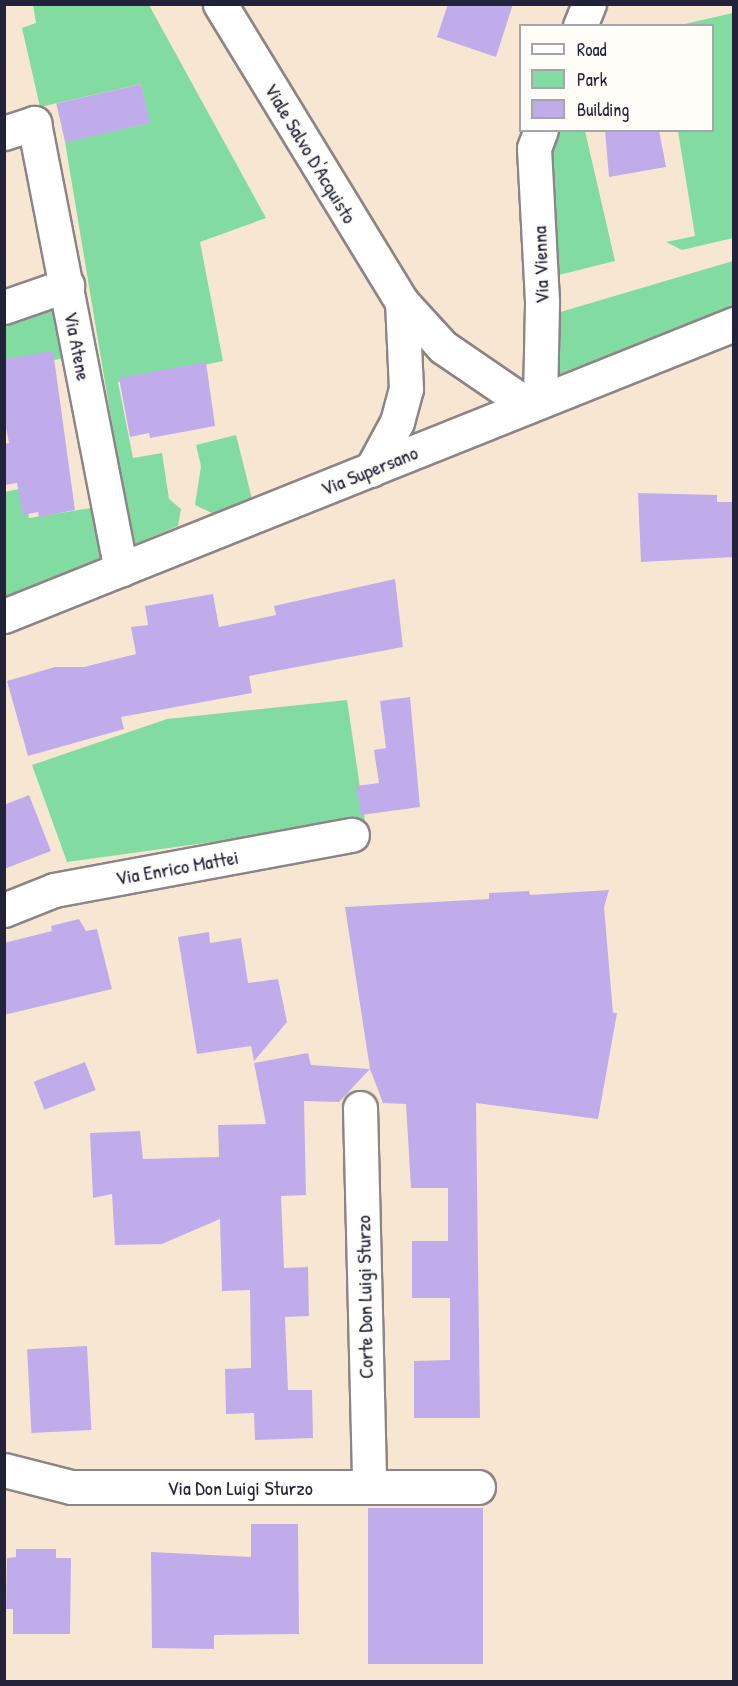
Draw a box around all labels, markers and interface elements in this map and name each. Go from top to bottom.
legend [519,24,714,132]
text: Road [577,37,607,62]
text: Park [577,67,607,92]
street label: Viale Salvo D'Acquisto [260,79,362,227]
text: Building [577,97,629,122]
street label: Via Vienna [527,226,553,304]
street label: Via Atene [60,309,96,383]
street label: Via Supersano [317,440,421,500]
street label: Via Enrico Mattei [114,844,240,890]
street label: Corte Don Luigi Sturzo [351,1215,377,1379]
street label: Via Don Luigi Sturzo [167,1475,313,1499]

